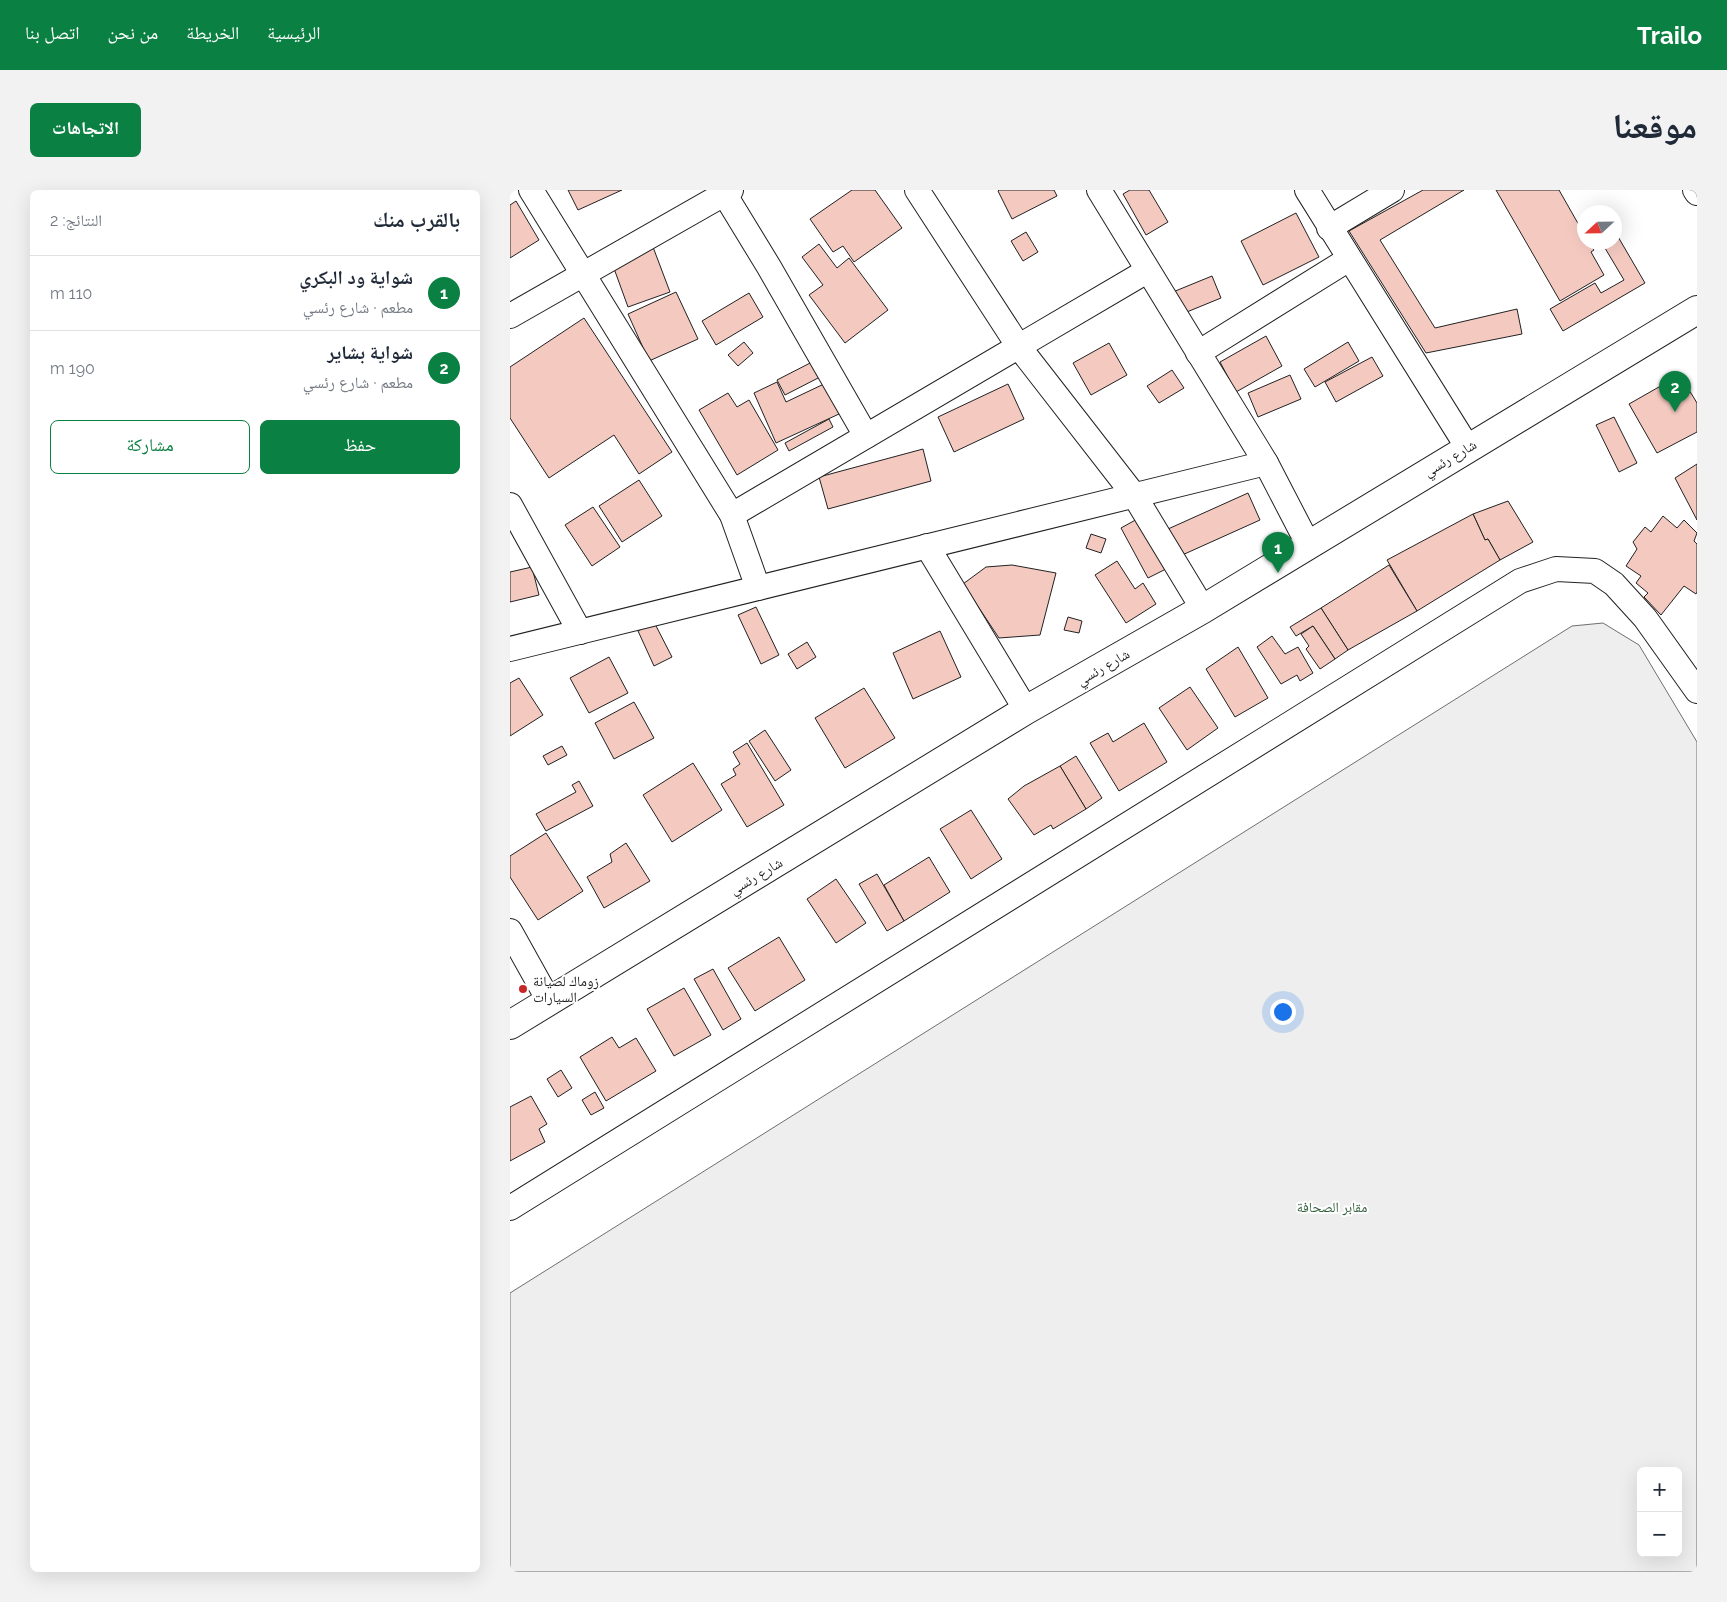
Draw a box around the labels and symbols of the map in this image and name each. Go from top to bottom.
north arrow [1577,205,1622,250]
pin: 2 [1659,371,1691,412]
street label: شارع رئسي [1421,436,1481,483]
pin: 1 [1262,532,1294,573]
street label: شارع رئسي [1074,645,1134,692]
street label: شارع رئسي [727,854,787,901]
place label: زوماك لصيانة السيارات [533,973,599,1006]
marker: زوماك لصيانة السيارات [517,983,529,995]
your location [1270,999,1296,1025]
park label: مقابر الصحافة [1297,1199,1367,1216]

